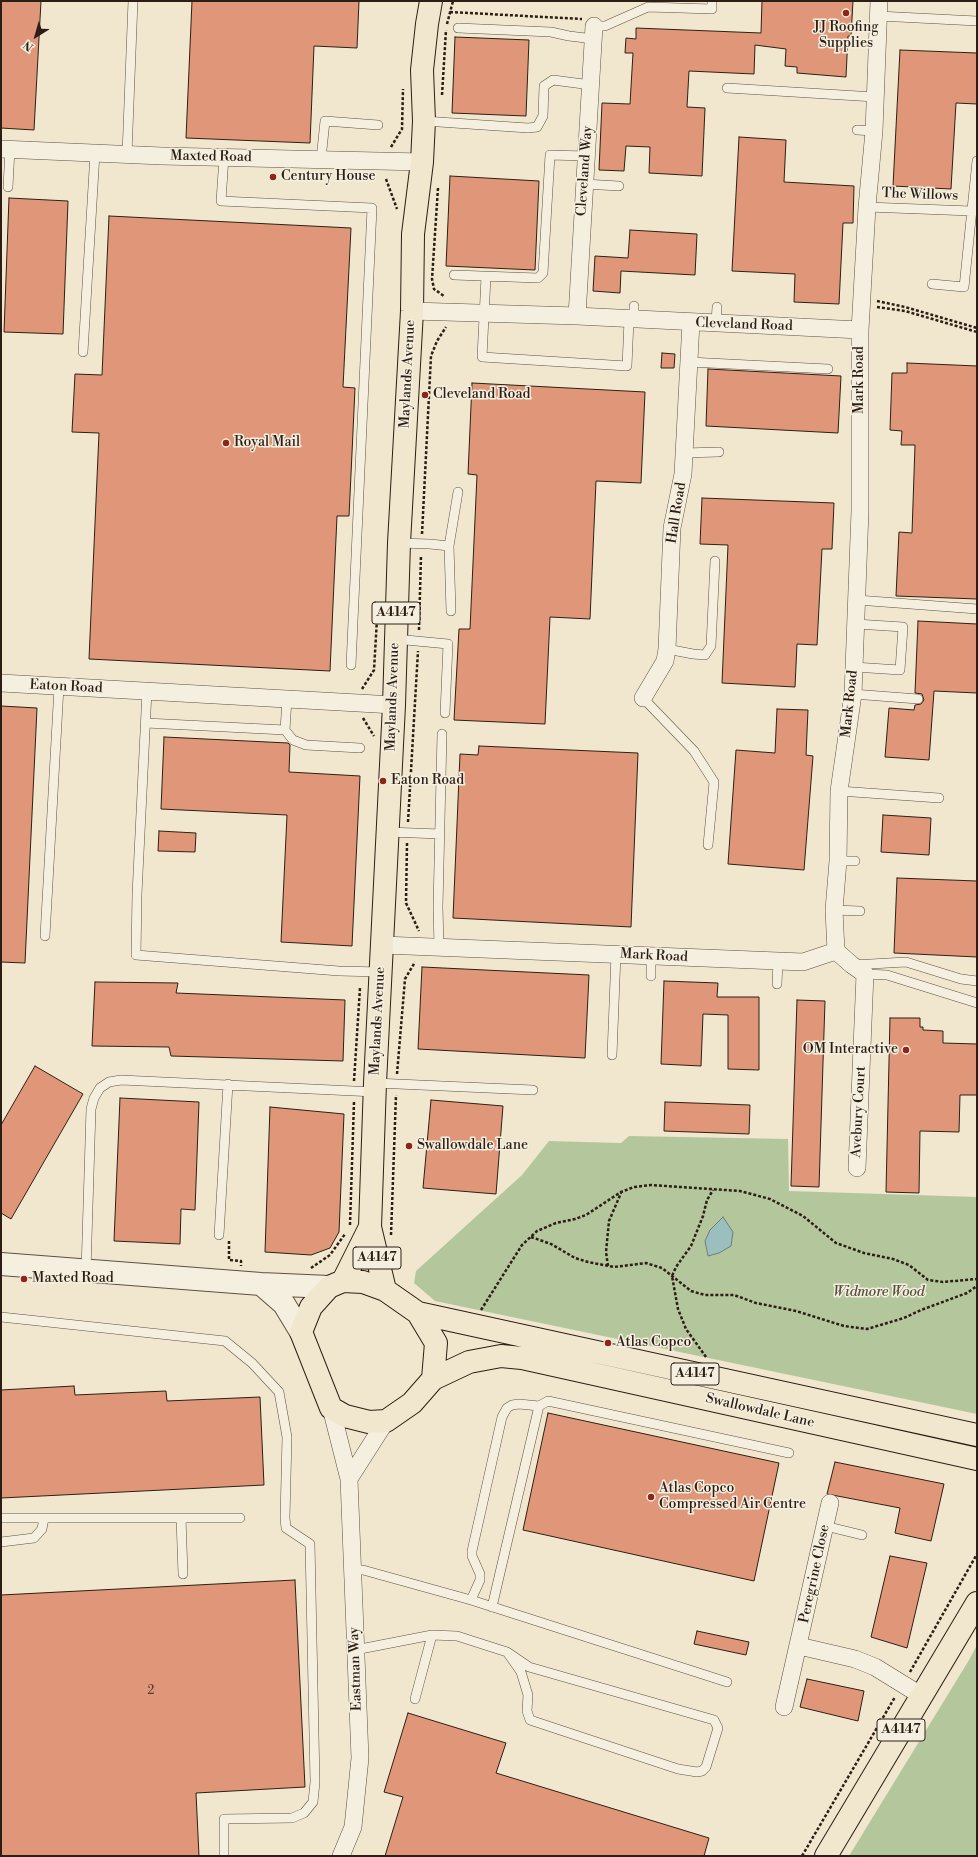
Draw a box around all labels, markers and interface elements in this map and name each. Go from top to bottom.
marker: JJ Roofing Supplies [841,8,851,18]
north arrow [16,16,56,56]
place label: JJ Roofing Supplies [813,20,879,52]
text: N [21,37,36,54]
street label: Cleveland Way [573,125,597,217]
street label: Maxted Road [170,148,252,166]
place label: Century House [281,169,375,185]
marker: Century House [268,172,278,182]
street label: The Willows [881,185,959,205]
street label: Cleveland Road [695,315,793,335]
street label: Maylands Avenue [397,319,419,429]
street label: Mark Road [852,346,868,414]
place label: Cleveland Road [433,387,530,403]
marker: Cleveland Road [420,390,430,400]
place label: Royal Mail [234,435,300,451]
marker: Royal Mail [221,438,231,448]
street label: Hall Road [664,481,690,545]
road number: A4147 [372,602,420,624]
street label: Maylands Avenue [383,642,403,752]
street label: Mark Road [838,669,862,739]
street label: Eaton Road [29,677,103,697]
place label: Eaton Road [391,773,464,789]
marker: Eaton Road [378,776,388,786]
street label: Mark Road [620,946,688,966]
street label: Maylands Avenue [367,966,389,1076]
place label: OM Interactive [803,1042,898,1058]
marker: OM Interactive [901,1045,911,1055]
street label: Avebury Court [848,1066,870,1158]
place label: Swallowdale Lane [417,1138,528,1154]
marker: Swallowdale Lane [404,1141,414,1151]
road number: A4147 [353,1247,401,1269]
place label: Maxted Road [32,1271,114,1287]
marker: Maxted Road [19,1274,29,1284]
park label: Widmore Wood [833,1285,925,1301]
place label: Atlas Copco [616,1335,691,1351]
marker: Atlas Copco [603,1338,613,1348]
road number: A4147 [671,1363,719,1385]
street label: Swallowdale Lane [704,1390,816,1432]
place label: Atlas Copco Compressed Air Centre [659,1481,806,1514]
marker: Atlas Copco Compressed Air Centre [646,1492,656,1502]
street label: Peregrine Close [796,1523,834,1625]
street label: Eastman Way [346,1627,366,1711]
house number: 2 [148,1684,154,1698]
road number: A4147 [877,1719,925,1741]

